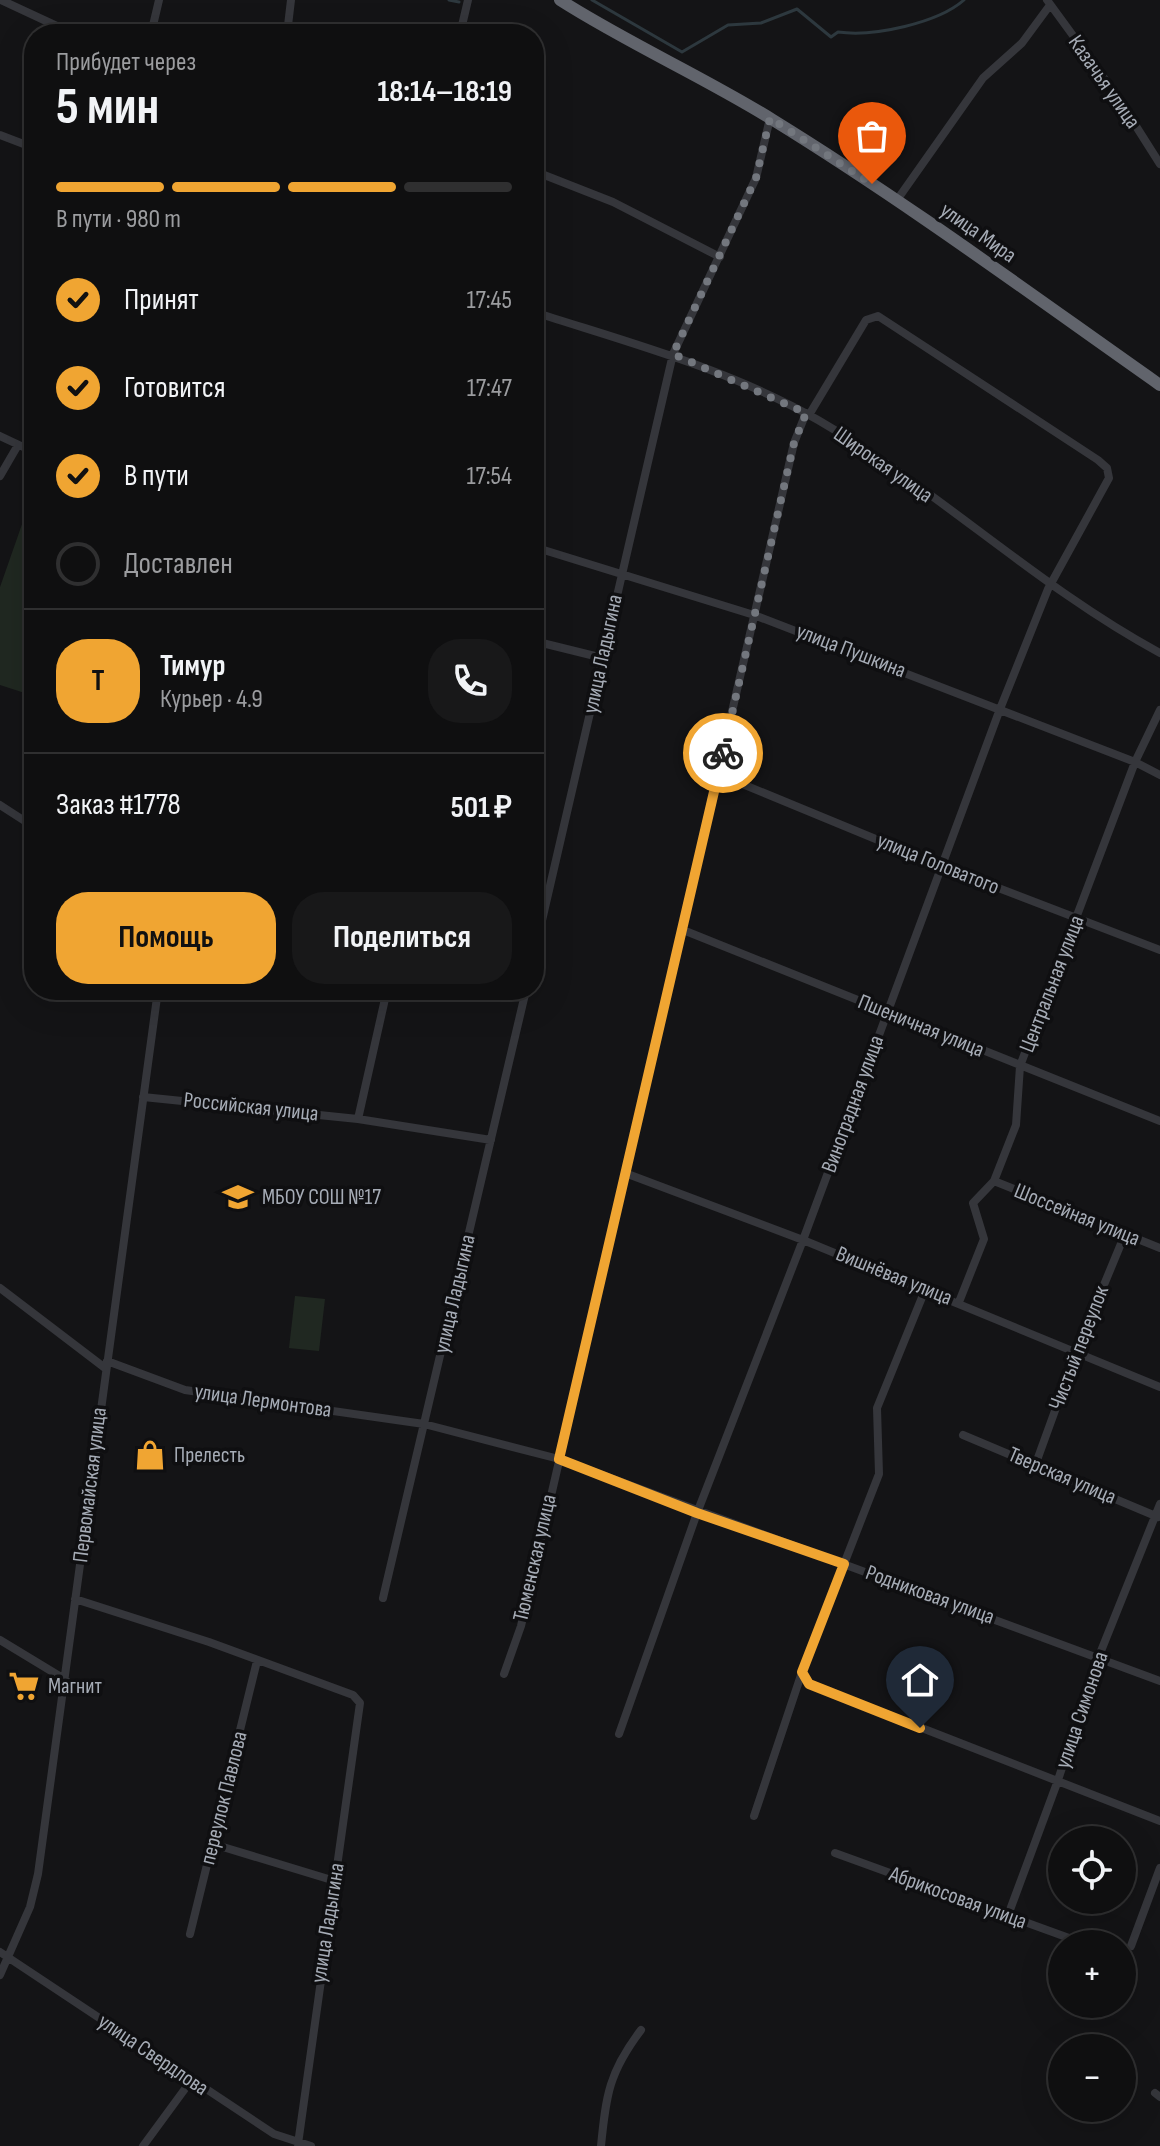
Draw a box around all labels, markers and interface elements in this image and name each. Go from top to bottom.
street label: Казачья улица [1062,30,1146,134]
text: Прибудет через [56,47,196,78]
text: 18:14–18:19 [377,74,512,110]
text: 5 мин [56,76,159,139]
pin [838,102,906,184]
icon: bag [850,114,894,158]
street label: улица Мира [935,197,1021,269]
text: В пути · 980 m [56,204,181,235]
icon: check [56,278,100,322]
text: Принят [124,282,199,318]
text: 17:45 [466,285,512,316]
icon: check [56,366,100,410]
text: Готовится [124,370,225,406]
text: 17:47 [467,373,512,404]
street label: Широкая улица [828,421,938,509]
icon: check [56,454,100,498]
text: В пути [124,458,189,494]
text: 17:54 [466,461,512,492]
text: Доставлен [124,546,233,582]
street label: улица Ладыгина [577,592,629,716]
street label: улица Пушкина [792,618,910,684]
button: phone [428,639,512,723]
text: Тимур [160,648,225,684]
text: Т [91,663,105,699]
text: Курьер · 4.9 [160,684,263,715]
courier [683,713,763,793]
icon: bike [701,731,745,775]
text: Заказ #1778 [56,787,181,823]
text: 501 ₽ [451,790,512,826]
street label: улица Головатого [873,827,1003,901]
button: Помощь [56,892,276,984]
button: Поделиться [292,892,512,984]
street label: Центральная улица [1013,912,1091,1056]
street label: Пшеничная улица [854,988,988,1064]
street label: Виноградная улица [816,1032,890,1176]
street label: Российская улица [182,1087,320,1127]
street label: Шоссейная улица [1010,1178,1144,1252]
school or university icon: МБОУ СОШ №17 [221,1180,255,1214]
place label: МБОУ СОШ №17 [262,1184,381,1211]
street label: улица Ладыгина [428,1232,482,1356]
street label: Вишнёвая улица [832,1240,956,1312]
street label: Чистый переулок [1043,1281,1115,1414]
street label: улица Лермонтова [193,1378,333,1424]
street label: Первомайская улица [67,1406,113,1564]
shop icon: Прелесть [133,1438,167,1472]
street label: Тверская улица [1004,1441,1120,1511]
place label: Прелесть [174,1442,245,1469]
street label: Тюменская улица [507,1492,563,1624]
street label: Родниковая улица [862,1559,998,1631]
pin [886,1646,954,1728]
street label: улица Симонова [1049,1648,1115,1772]
icon: home [898,1658,942,1702]
supermarket icon: Магнит [7,1669,41,1703]
place label: Магнит [48,1673,102,1700]
street label: переулок Павлова [194,1729,254,1867]
map controls [1048,1826,1136,2122]
button: locate [1048,1826,1136,1914]
street label: Абрикосовая улица [885,1860,1030,1935]
street label: улица Ладыгина [305,1861,351,1985]
button: + [1048,1930,1136,2018]
street label: улица Свердлова [93,2008,213,2102]
button: − [1048,2034,1136,2122]

